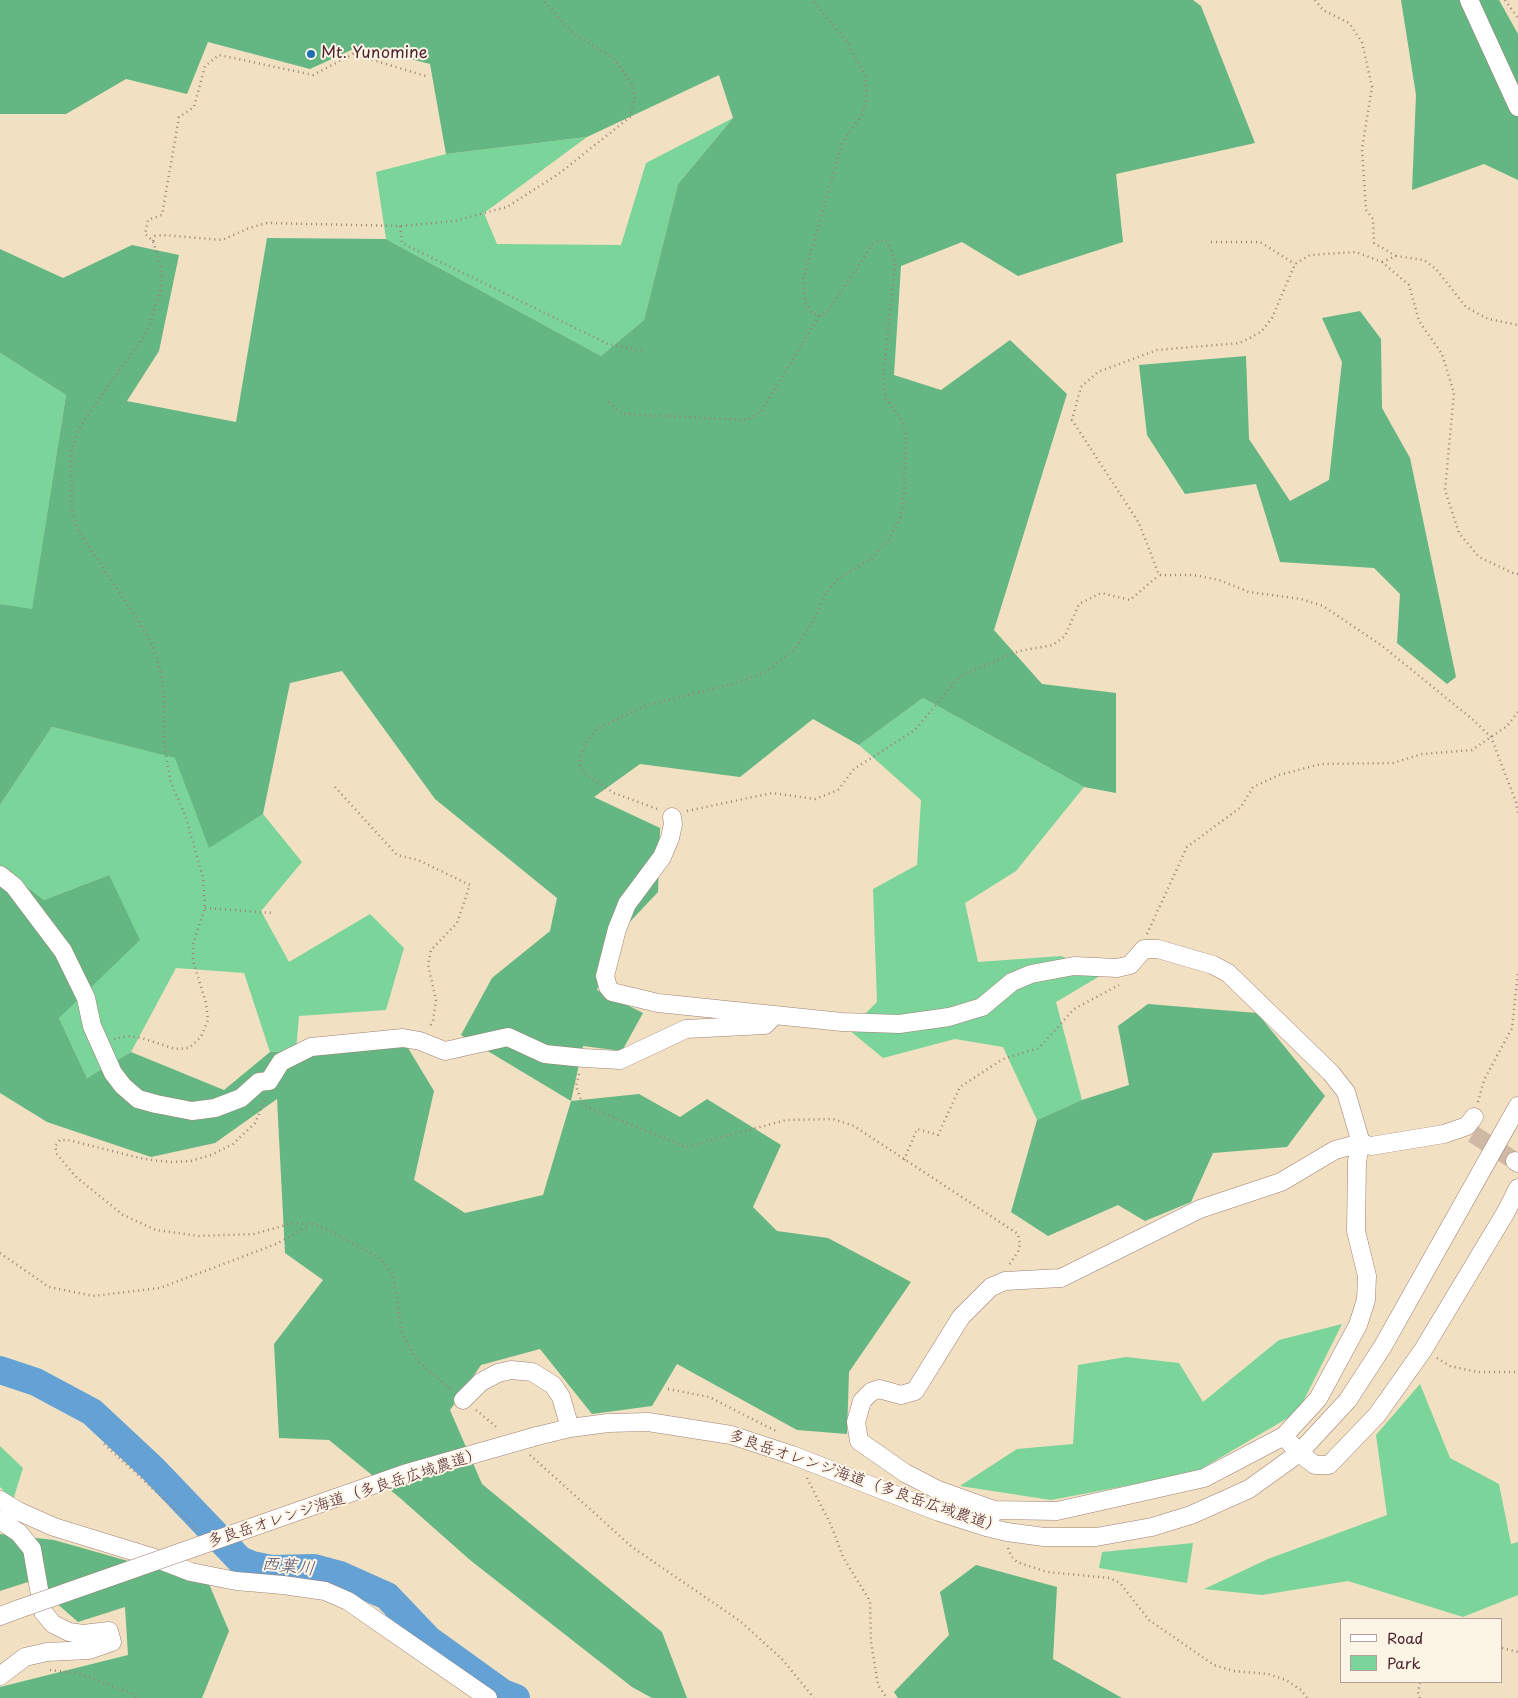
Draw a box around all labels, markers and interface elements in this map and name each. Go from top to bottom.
place label: Mt. Yunomine [321,44,428,64]
marker: Mt. Yunomine [305,48,317,60]
street label: 多良岳オレンジ海道（多良岳広域農道） [726,1426,1004,1538]
street label: 多良岳オレンジ海道（多良岳広域農道） [205,1444,485,1552]
water label: 西葉川 [260,1553,316,1581]
legend [1340,1618,1503,1683]
text: Road [1387,1626,1423,1649]
text: Park [1387,1651,1421,1674]

